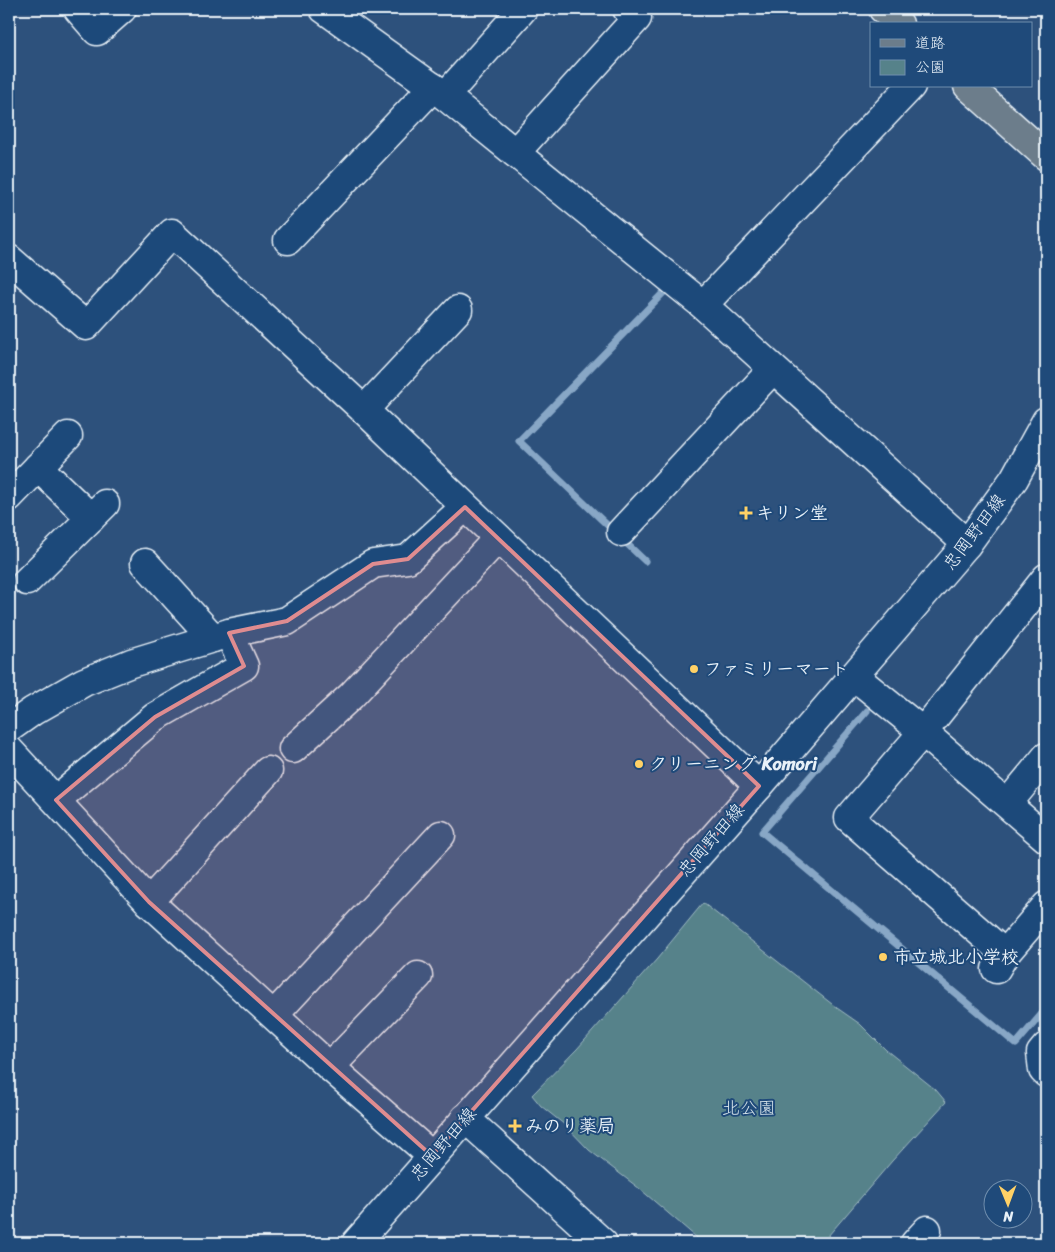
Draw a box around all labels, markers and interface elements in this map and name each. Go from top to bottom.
legend [870,22,1032,88]
text: 道路 [915,30,945,56]
text: 公園 [915,54,945,80]
street label: 忠岡野田線 [934,486,1014,578]
place label: キリン堂 [756,497,828,529]
marker: キリン堂 [740,507,752,519]
place label: ファミリーマート [704,653,849,685]
marker: ファミリーマート [688,663,700,675]
place label: クリーニング Komori [649,748,818,780]
marker: クリーニング Komori [633,758,645,770]
street label: 忠岡野田線 [669,796,753,884]
place label: 市立城北小学校 [893,941,1019,973]
marker: 市立城北小学校 [877,951,889,963]
park label: 北公園 [722,1092,776,1124]
street label: 忠岡野田線 [401,1100,485,1188]
place label: みのり薬局 [525,1110,615,1142]
marker: みのり薬局 [509,1120,521,1132]
north arrow [982,1180,1032,1230]
text: N [1003,1204,1014,1229]

